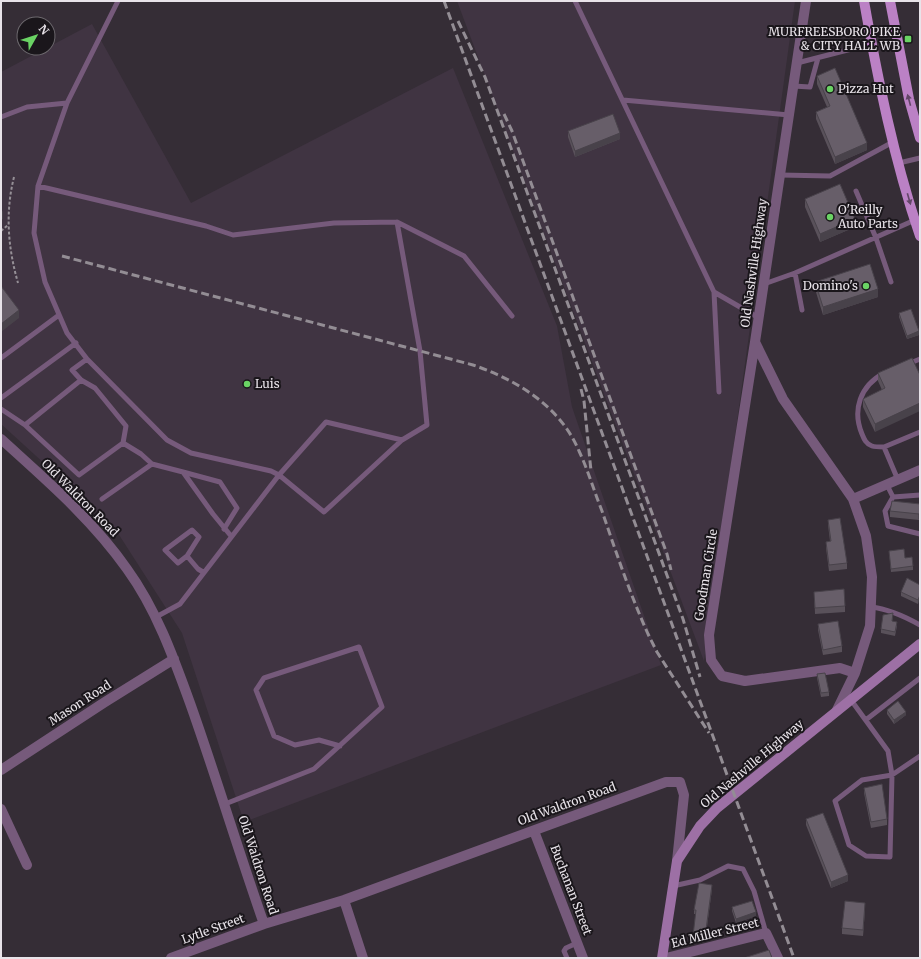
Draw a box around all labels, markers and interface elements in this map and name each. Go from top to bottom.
north arrow [16,16,56,56]
text: N [36,22,52,38]
place label: MURFREESBORO PIKE & CITY HALL WB [768,24,900,53]
marker: MURFREESBORO PIKE & CITY HALL WB [903,34,913,44]
place label: Pizza Hut [838,81,894,96]
marker: Pizza Hut [825,84,835,94]
one-way arrow [906,94,912,106]
one-way arrow [906,194,912,206]
street label: Old Nashville Highway [737,198,770,328]
place label: O'Reilly Auto Parts [837,202,898,231]
marker: O'Reilly Auto Parts [825,212,835,222]
place label: Domino's [803,278,858,293]
marker: Domino's [861,281,871,291]
place label: Luis [255,376,280,391]
marker: Luis [242,379,252,389]
street label: Old Waldron Road [39,456,122,539]
street label: Goodman Circle [691,528,720,622]
street label: Mason Road [46,677,114,728]
street label: Old Nashville Highway [697,716,806,811]
street label: Old Waldron Road [516,779,618,828]
street label: Old Waldron Road [235,813,282,916]
street label: Buchanan Street [547,843,596,937]
street label: Lytle Street [179,910,247,947]
street label: Ed Miller Street [670,914,761,951]

